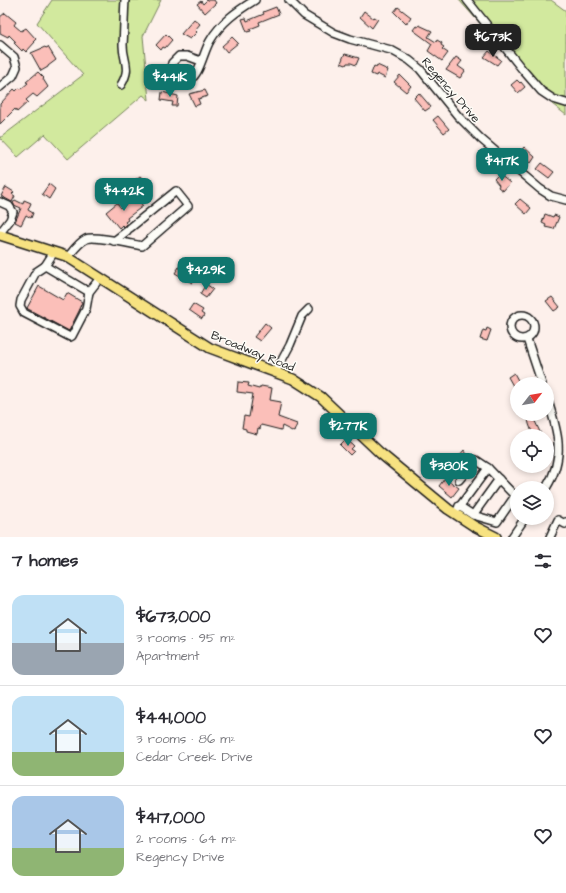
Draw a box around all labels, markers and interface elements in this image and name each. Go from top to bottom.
pin: $673K [465,24,521,58]
text: $673K [474,28,512,46]
street label: Regency Drive [417,54,484,128]
pin: $441K [142,64,198,98]
text: $441K [153,68,187,86]
pin: $417K [474,148,530,182]
text: $417K [485,152,519,170]
pin: $442K [96,178,152,212]
text: $442K [104,182,144,200]
pin: $429K [178,257,234,291]
text: $429K [187,261,225,279]
street label: Broadway Road [208,327,297,377]
north arrow [510,377,554,421]
map controls [510,377,554,525]
pin: $277K [320,413,376,447]
text: $277K [329,417,367,435]
button: locate [510,429,554,473]
pin: $380K [421,453,477,487]
text: $380K [430,457,468,475]
button: layers [510,481,554,525]
text: 7 homes [12,549,78,573]
icon: filters [532,550,554,572]
text: $673,000 [136,605,210,629]
icon: home [44,611,92,659]
icon: heart [532,624,554,646]
text: 3 rooms · 95 m² [136,629,235,647]
text: Apartment [136,647,200,665]
text: $441,000 [136,706,206,730]
icon: home [44,712,92,760]
icon: heart [532,725,554,747]
text: 3 rooms · 86 m² [136,730,235,748]
text: Cedar Creek Drive [136,748,253,766]
text: $417,000 [136,806,205,830]
icon: home [44,812,92,860]
icon: heart [532,825,554,847]
text: 2 rooms · 64 m² [136,830,237,848]
text: Regency Drive [136,848,224,866]

